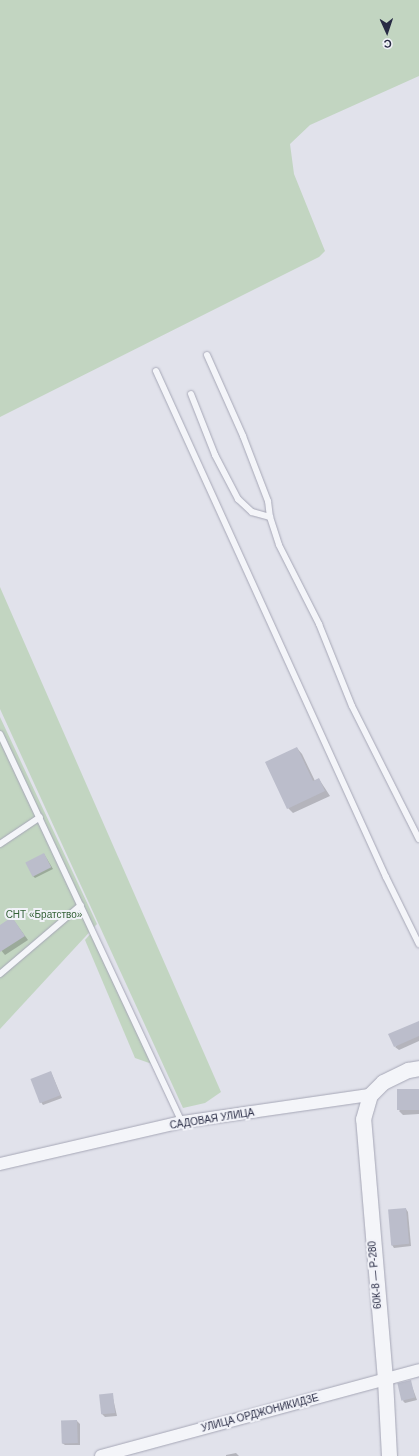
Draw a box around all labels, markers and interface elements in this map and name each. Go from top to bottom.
north arrow [367,12,407,52]
text: С [383,38,392,50]
park label: СНТ «Братство» [6,909,82,921]
street label: САДОВАЯ УЛИЦА [169,1106,255,1132]
street label: 60К-8 — Р-280 [366,1241,384,1309]
street label: УЛИЦА ОРДЖОНИКИДЗЕ [200,1392,320,1434]

